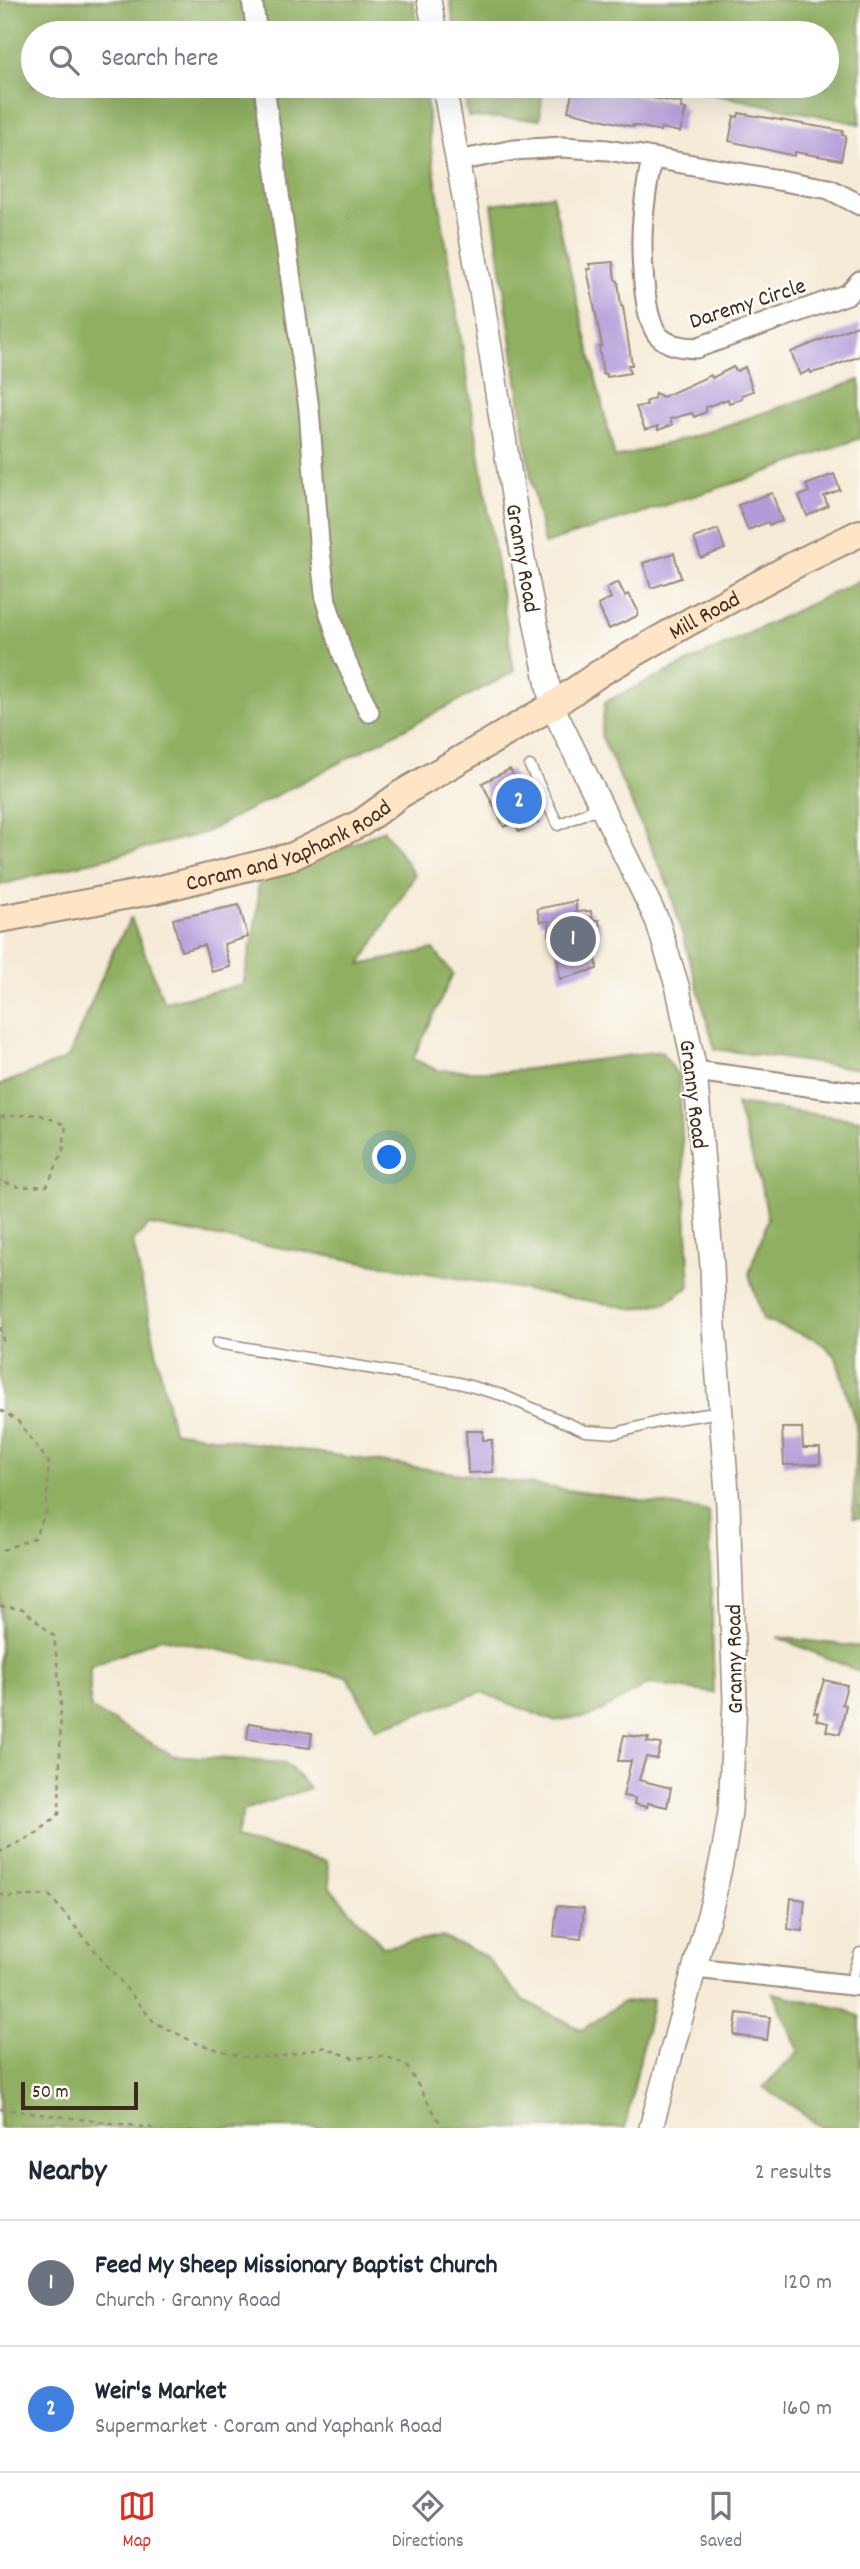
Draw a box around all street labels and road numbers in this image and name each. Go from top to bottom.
street label: Daremy Circle [686,271,811,340]
street label: Granny Road [495,502,546,616]
street label: Mill Road [664,584,747,650]
street label: Coram and Yaphank Road [183,793,400,902]
street label: Granny Road [668,1038,715,1151]
street label: Granny Road [719,1604,754,1714]

